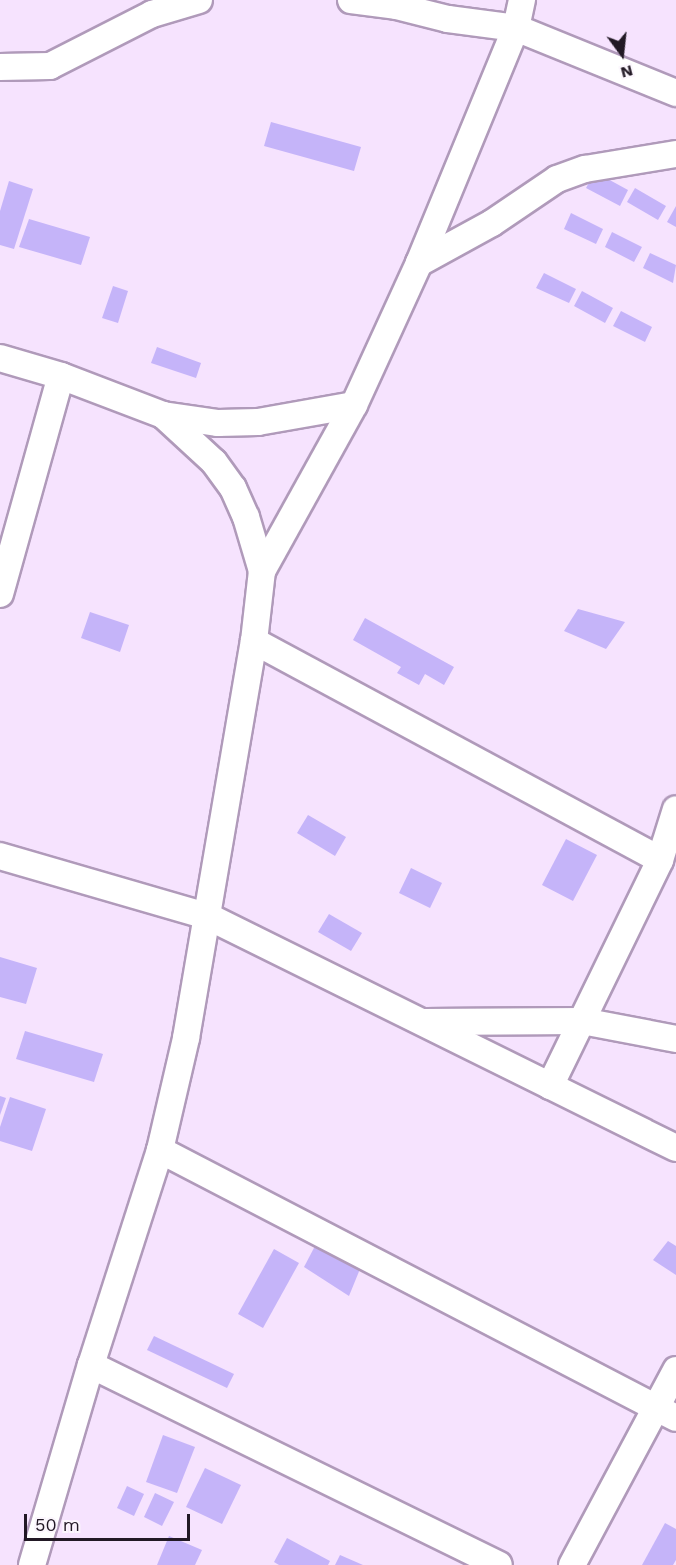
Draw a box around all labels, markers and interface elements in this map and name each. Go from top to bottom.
north arrow [592,24,652,84]
text: N [619,61,635,83]
scale bar [27,1502,194,1540]
text: 50 m [35,1514,80,1535]

